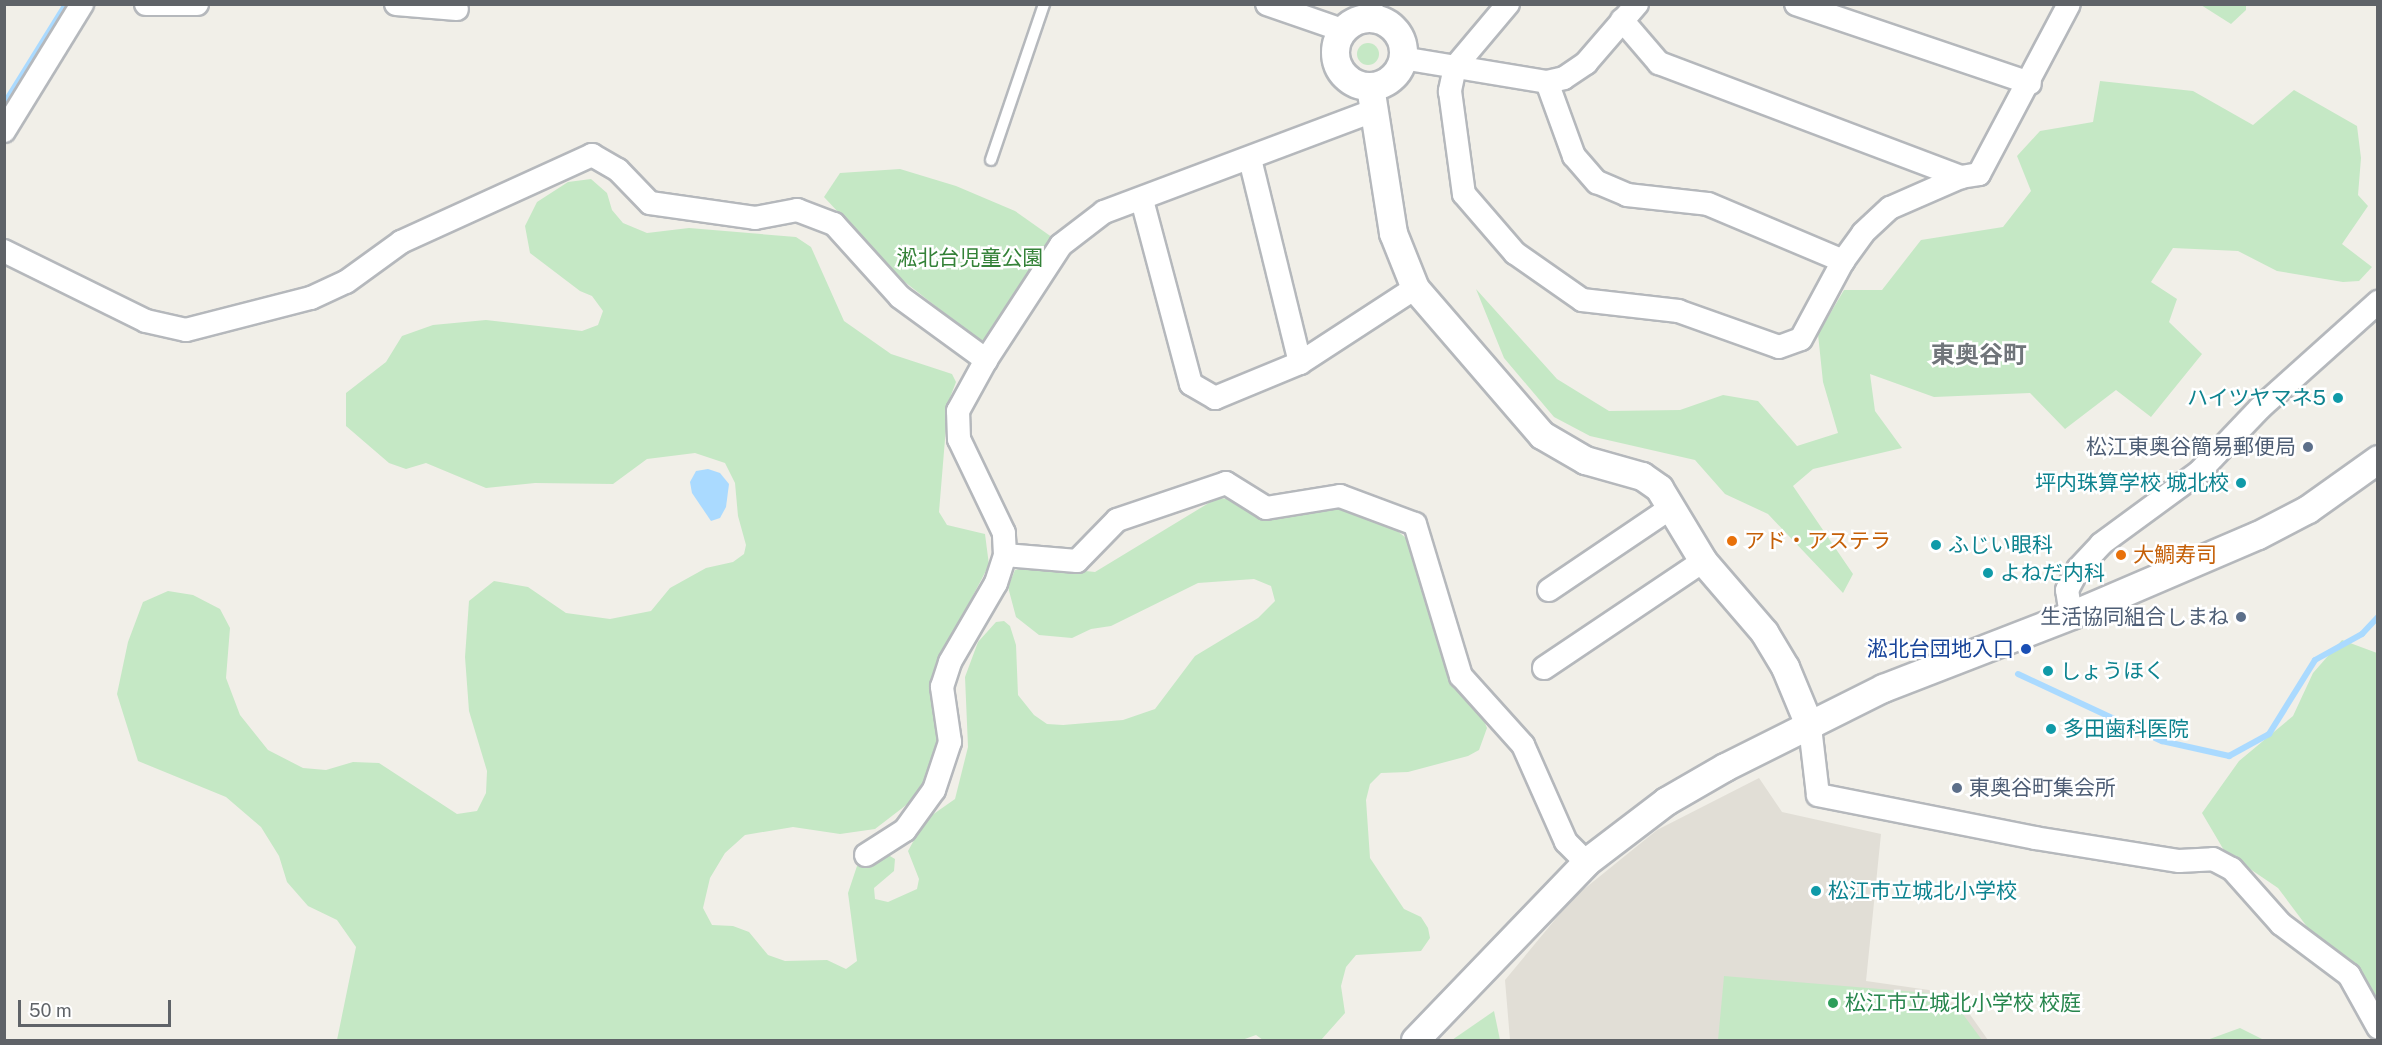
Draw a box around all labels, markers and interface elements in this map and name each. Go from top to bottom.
park label: 淞北台児童公園 [897,245,1043,271]
district label: 東奥谷町 [1931,341,2027,369]
place label: ハイツヤマネ5 [2187,385,2326,411]
marker: ハイツヤマネ5 [2331,391,2345,405]
place label: 松江東奥谷簡易郵便局 [2086,434,2296,460]
marker: 松江東奥谷簡易郵便局 [2301,440,2315,454]
place label: 坪内珠算学校 城北校 [2035,470,2229,496]
marker: 坪内珠算学校 城北校 [2234,476,2248,490]
place label: アド・アステラ [1744,528,1891,554]
place label: ふじい眼科 [1948,532,2053,558]
marker: アド・アステラ [1725,534,1739,548]
marker: ふじい眼科 [1929,538,1943,552]
place label: 大鯛寿司 [2133,542,2217,568]
marker: 大鯛寿司 [2114,548,2128,562]
place label: よねだ内科 [2000,560,2105,586]
marker: よねだ内科 [1981,566,1995,580]
place label: 生活協同組合しまね [2040,604,2229,630]
marker: 生活協同組合しまね [2234,610,2248,624]
place label: 淞北台団地入口 [1867,636,2014,662]
marker: 淞北台団地入口 [2019,642,2033,656]
place label: しょうほく [2060,658,2165,684]
marker: しょうほく [2041,664,2055,678]
place label: 多田歯科医院 [2063,716,2189,742]
marker: 多田歯科医院 [2044,722,2058,736]
place label: 東奥谷町集会所 [1969,775,2116,801]
marker: 東奥谷町集会所 [1950,781,1964,795]
place label: 松江市立城北小学校 [1828,878,2017,904]
marker: 松江市立城北小学校 [1809,884,1823,898]
scale bar [21,988,174,1026]
place label: 松江市立城北小学校 校庭 [1845,990,2081,1016]
marker: 松江市立城北小学校 校庭 [1826,996,1840,1010]
text: 50 m [29,1000,72,1021]

